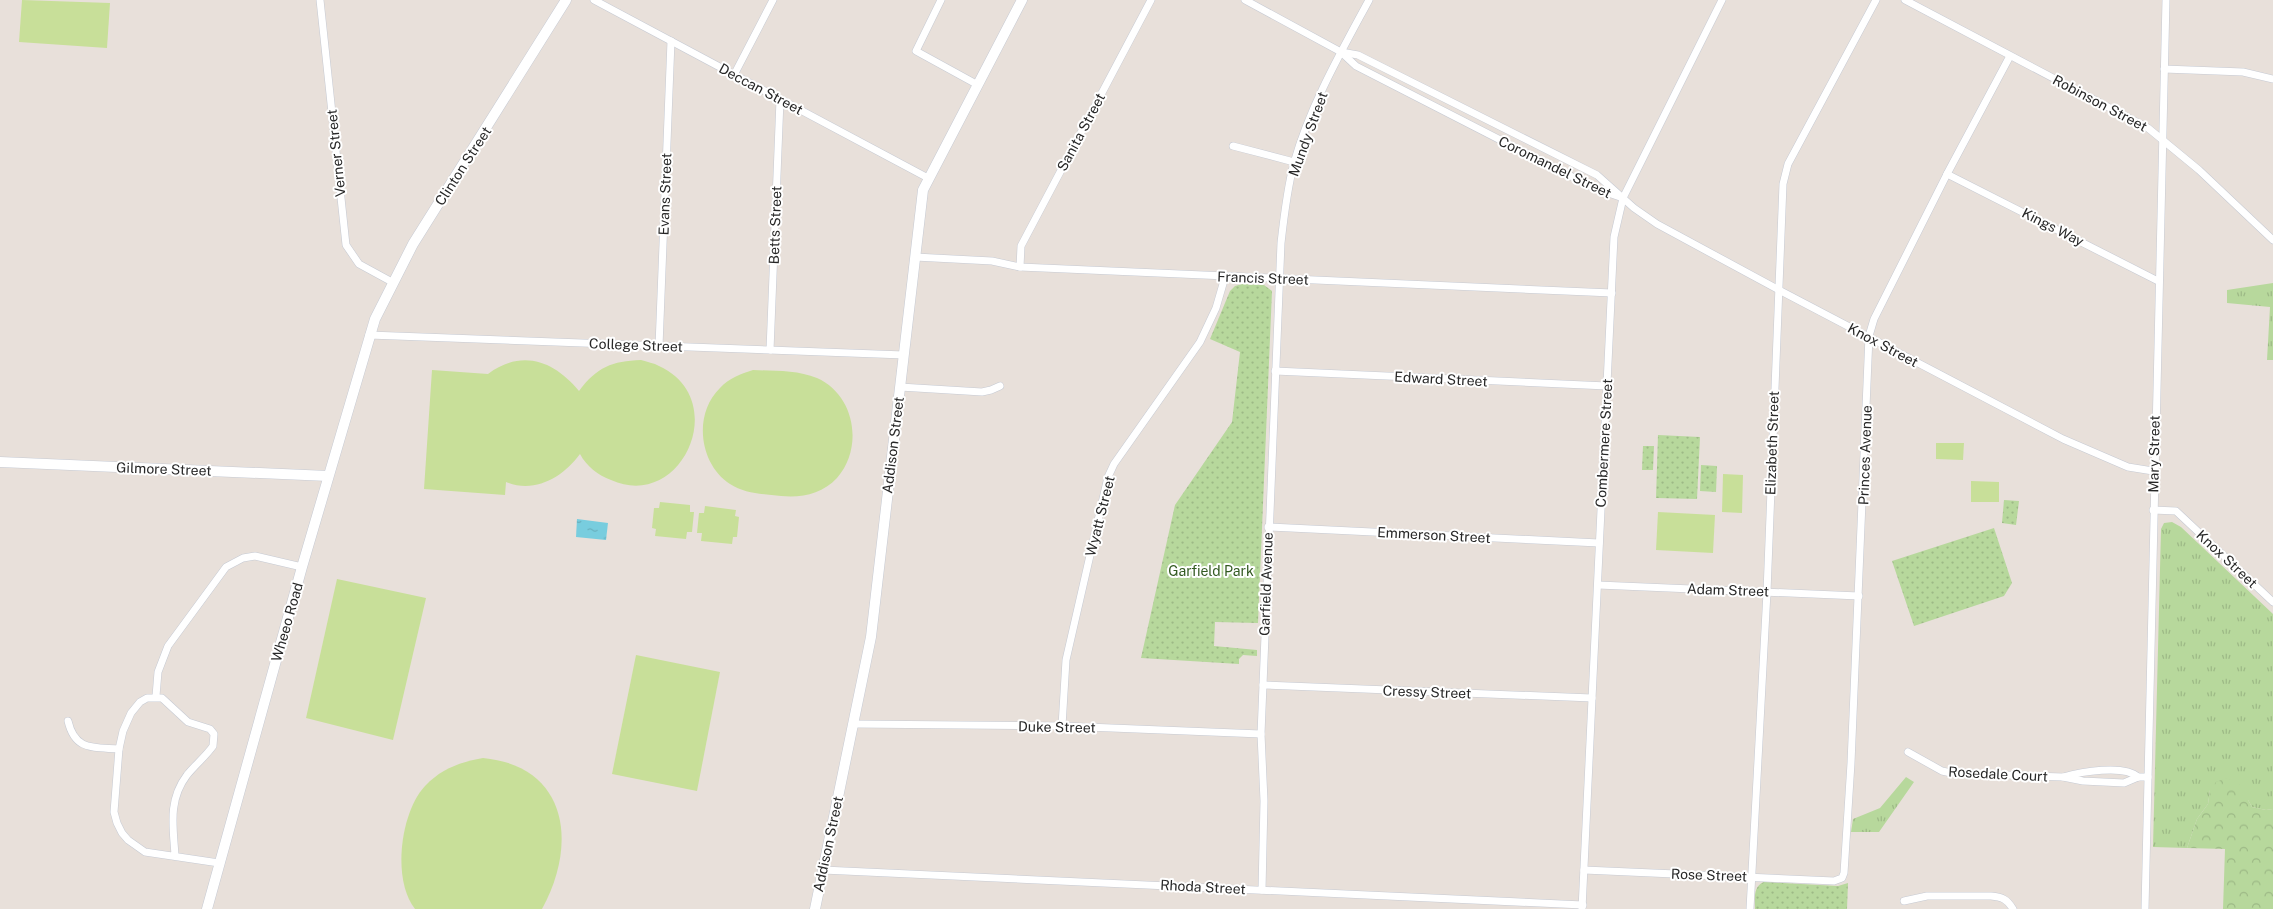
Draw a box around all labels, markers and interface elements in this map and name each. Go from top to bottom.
street label: Deccan Street [716,60,806,118]
street label: Robinson Street [2050,71,2150,135]
street label: Sanita Street [1054,90,1108,174]
street label: Mundy Street [1285,90,1331,178]
street label: Verner Street [323,108,349,198]
street label: Clinton Street [432,124,494,208]
street label: Coromandel Street [1496,133,1614,201]
street label: Evans Street [656,153,674,235]
street label: Betts Street [766,185,784,265]
street label: Kings Way [2019,205,2087,250]
street label: Francis Street [1217,268,1309,288]
street label: Knox Street [1845,320,1921,370]
street label: College Street [589,335,683,355]
street label: Edward Street [1394,369,1488,389]
street label: Combermere Street [1593,378,1615,508]
street label: Elizabeth Street [1762,391,1782,495]
street label: Addison Street [879,396,907,494]
street label: Princes Avenue [1855,405,1875,505]
street label: Mary Street [2145,415,2163,493]
street label: Gilmore Street [116,459,212,479]
street label: Wyatt Street [1082,474,1118,558]
street label: Emmerson Street [1377,524,1491,546]
street label: Knox Street [2193,527,2261,591]
street label: Garfield Avenue [1256,532,1276,636]
park label: Garfield Park [1168,563,1254,579]
street label: Wheeo Road [268,581,306,663]
street label: Adam Street [1687,581,1769,599]
street label: Cressy Street [1382,682,1472,702]
street label: Duke Street [1018,718,1096,736]
street label: Rosedale Court [1948,763,2048,785]
street label: Addison Street [810,795,846,893]
street label: Rose Street [1671,866,1747,884]
street label: Rhoda Street [1160,877,1246,897]

